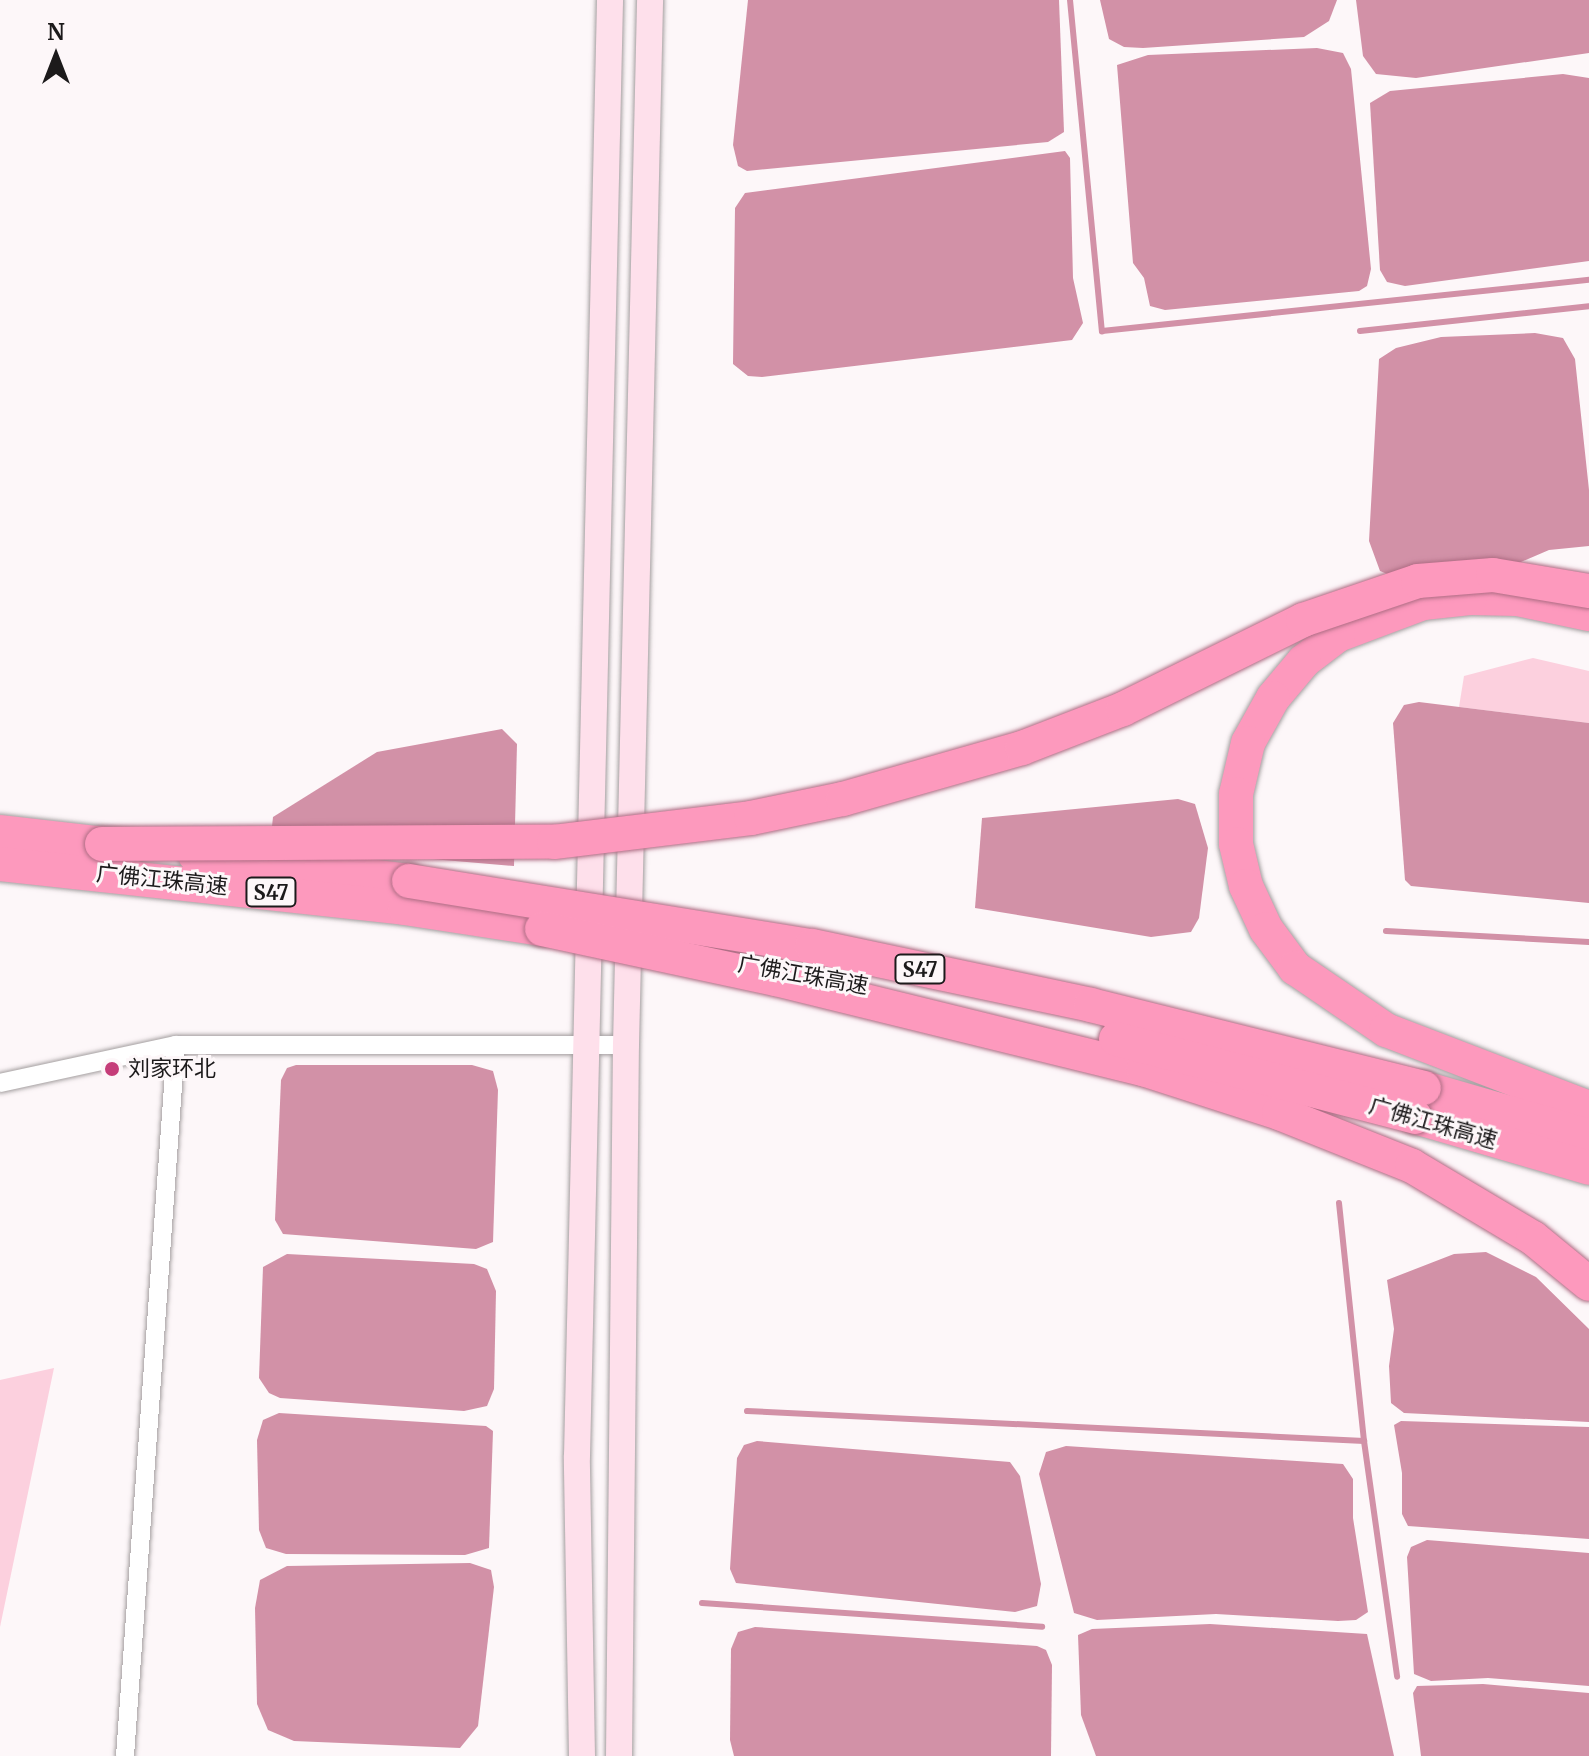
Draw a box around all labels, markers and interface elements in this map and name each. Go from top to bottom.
north arrow [16,16,96,96]
text: N [47,18,65,46]
street label: 广佛江珠高速 [95,860,229,900]
road number: S47 [245,876,297,908]
street label: 广佛江珠高速 [736,951,870,999]
road number: S47 [894,953,946,985]
place label: 刘家环北 [128,1056,216,1082]
marker: 刘家环北 [103,1060,121,1078]
street label: 广佛江珠高速 [1366,1092,1500,1154]

